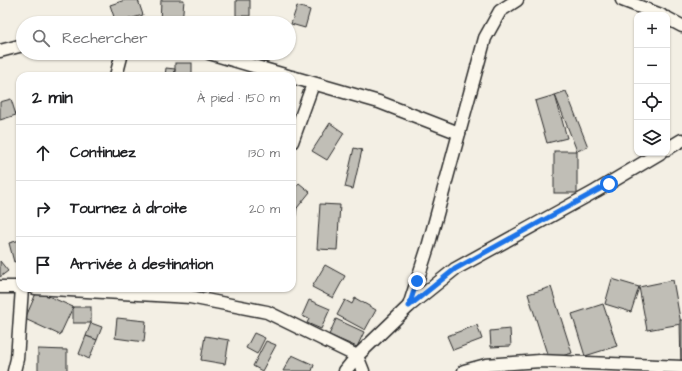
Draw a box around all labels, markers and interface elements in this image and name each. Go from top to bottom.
map controls [634,12,670,156]
button: + [634,12,670,48]
search box [16,16,296,60]
icon: search [30,27,52,49]
text: Rechercher [62,28,147,49]
button: − [634,48,670,84]
button: locate [634,84,670,120]
text: 2 min [32,86,73,110]
text: À pied · 150 m [197,89,280,107]
button: layers [634,120,670,156]
icon: ahead [32,142,54,164]
text: Continuez [70,142,136,163]
text: 130 m [248,144,280,162]
route start [600,175,618,193]
icon: right [32,198,54,220]
text: Tournez à droite [70,198,187,219]
text: 20 m [249,200,280,218]
icon: arrive [32,254,54,276]
text: Arrivée à destination [70,254,213,275]
route end [408,272,426,290]

